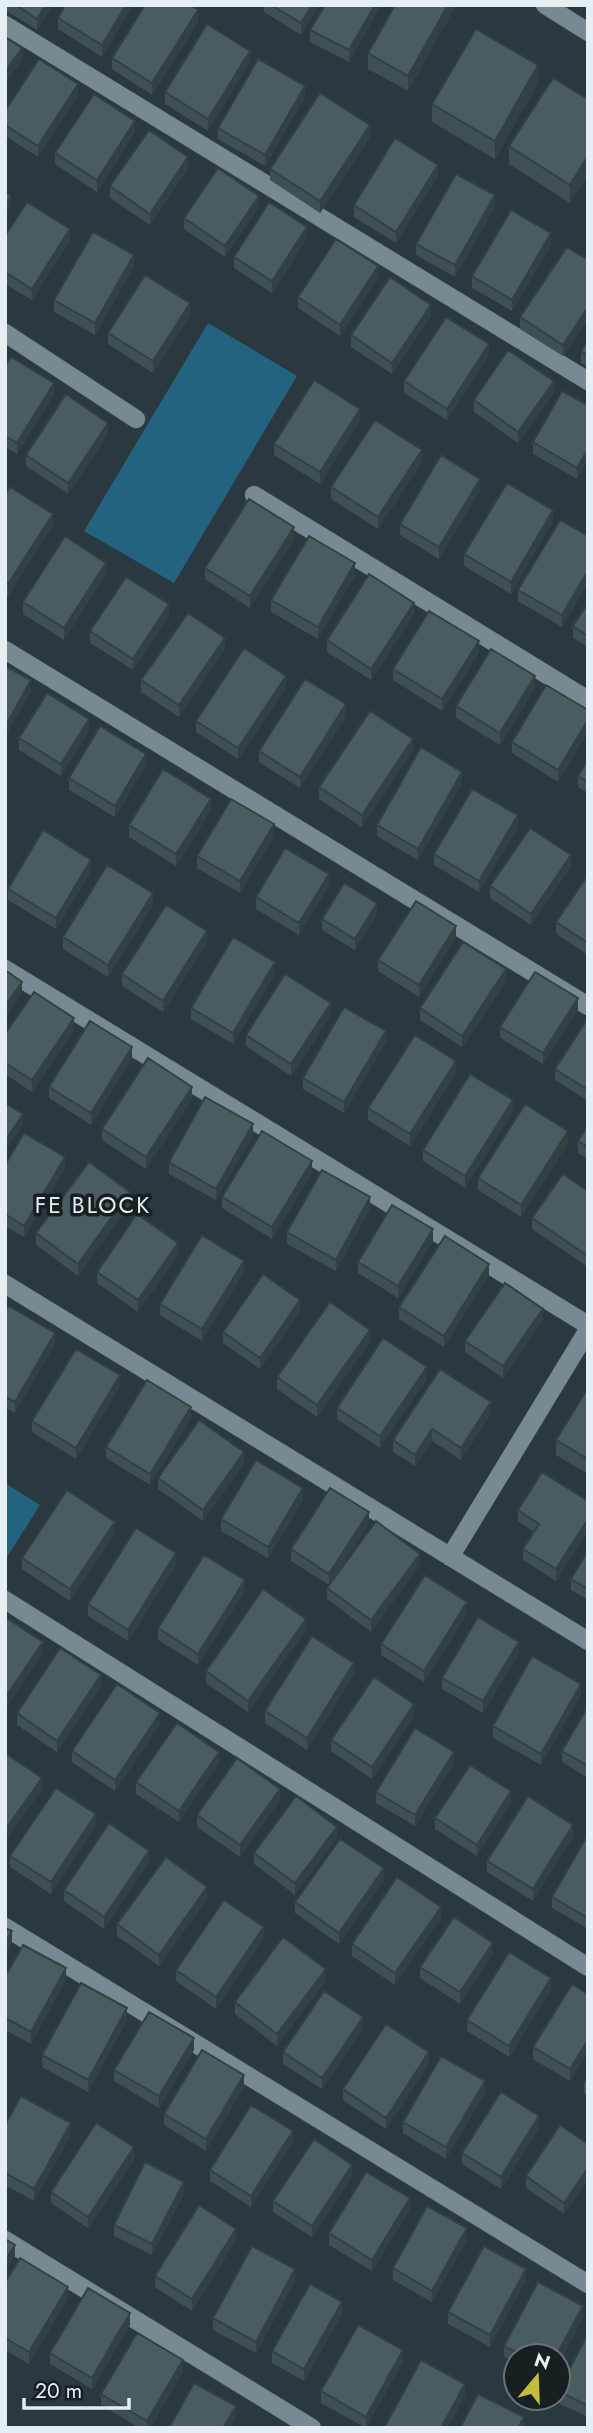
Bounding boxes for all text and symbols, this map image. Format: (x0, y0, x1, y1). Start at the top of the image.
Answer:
district label: FE BLOCK (35, 1188, 151, 1222)
north arrow (502, 2342, 572, 2412)
text: N (531, 2346, 554, 2377)
scale bar (24, 2366, 130, 2410)
text: 20 m (35, 2376, 82, 2406)

